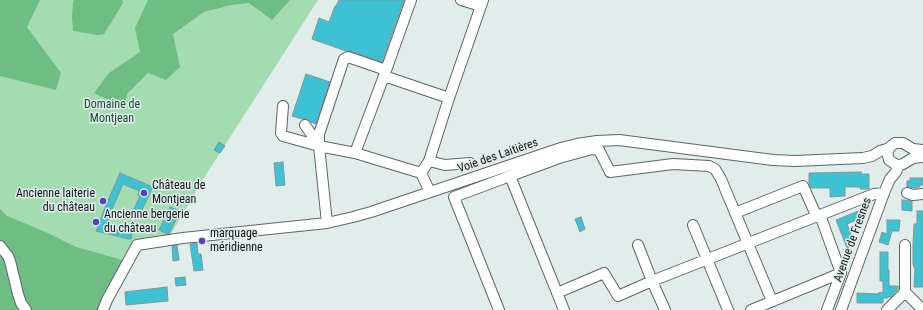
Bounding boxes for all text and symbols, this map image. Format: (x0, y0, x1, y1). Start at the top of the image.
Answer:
park label: Domaine de Montjean (84, 98, 140, 126)
street label: Voie des Laitières (456, 135, 540, 177)
place label: Château de Montjean (152, 179, 205, 207)
place label: Ancienne laiterie du château (16, 187, 95, 215)
marker: Château de Montjean (139, 188, 149, 198)
marker: Ancienne laiterie du château (98, 196, 108, 206)
street label: Avenue de Fresnes (831, 196, 875, 284)
place label: Ancienne bergerie du château (104, 208, 189, 236)
marker: Ancienne bergerie du château (91, 217, 101, 227)
place label: marquage méridienne (210, 227, 263, 255)
marker: marquage méridienne (197, 236, 207, 246)

